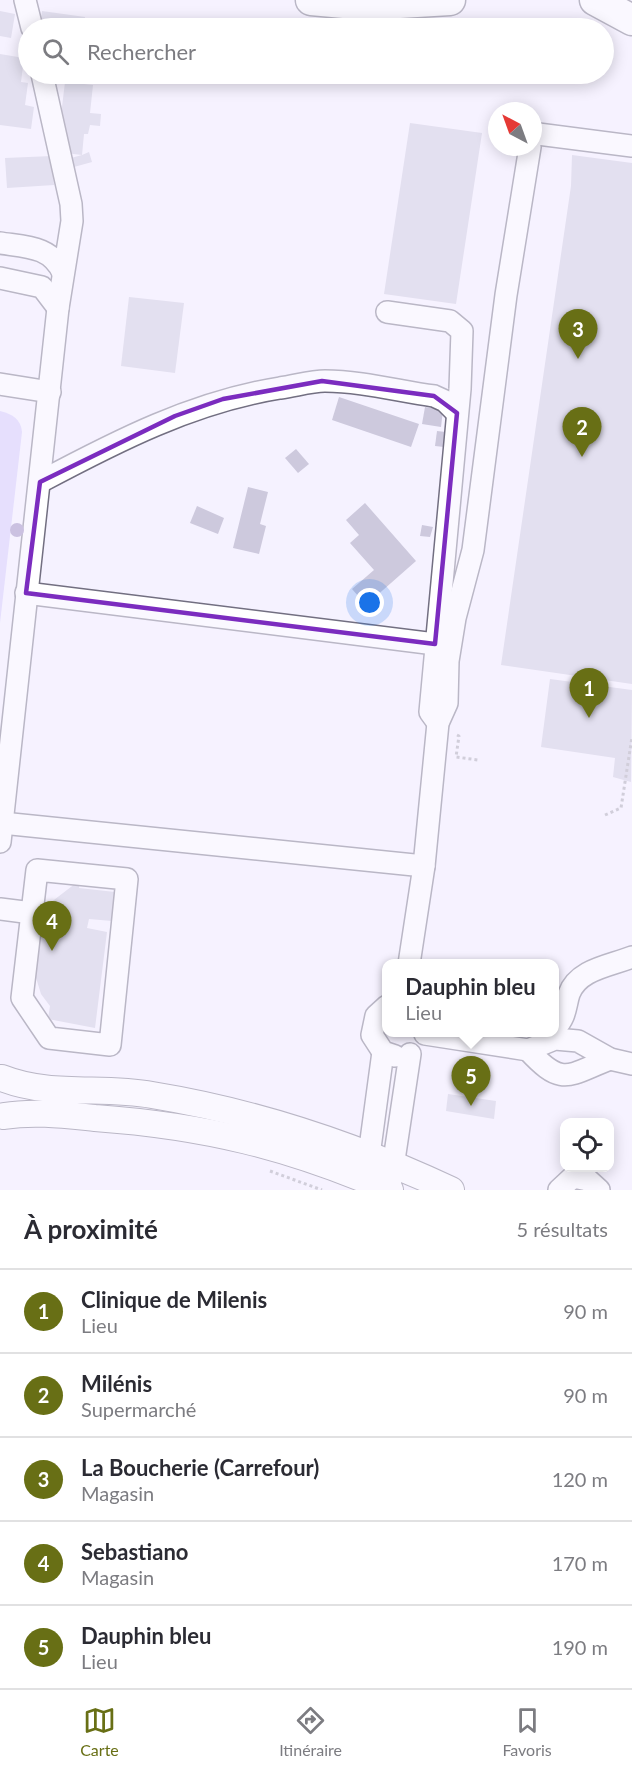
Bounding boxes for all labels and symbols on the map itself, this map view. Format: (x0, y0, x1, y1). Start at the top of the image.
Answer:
north arrow (488, 102, 542, 156)
pin: 3 (558, 310, 598, 359)
pin: 2 (562, 408, 602, 457)
your location (355, 588, 384, 617)
pin: 1 (570, 668, 608, 718)
pin: 4 (32, 902, 72, 951)
pin: 5 (452, 1056, 490, 1106)

